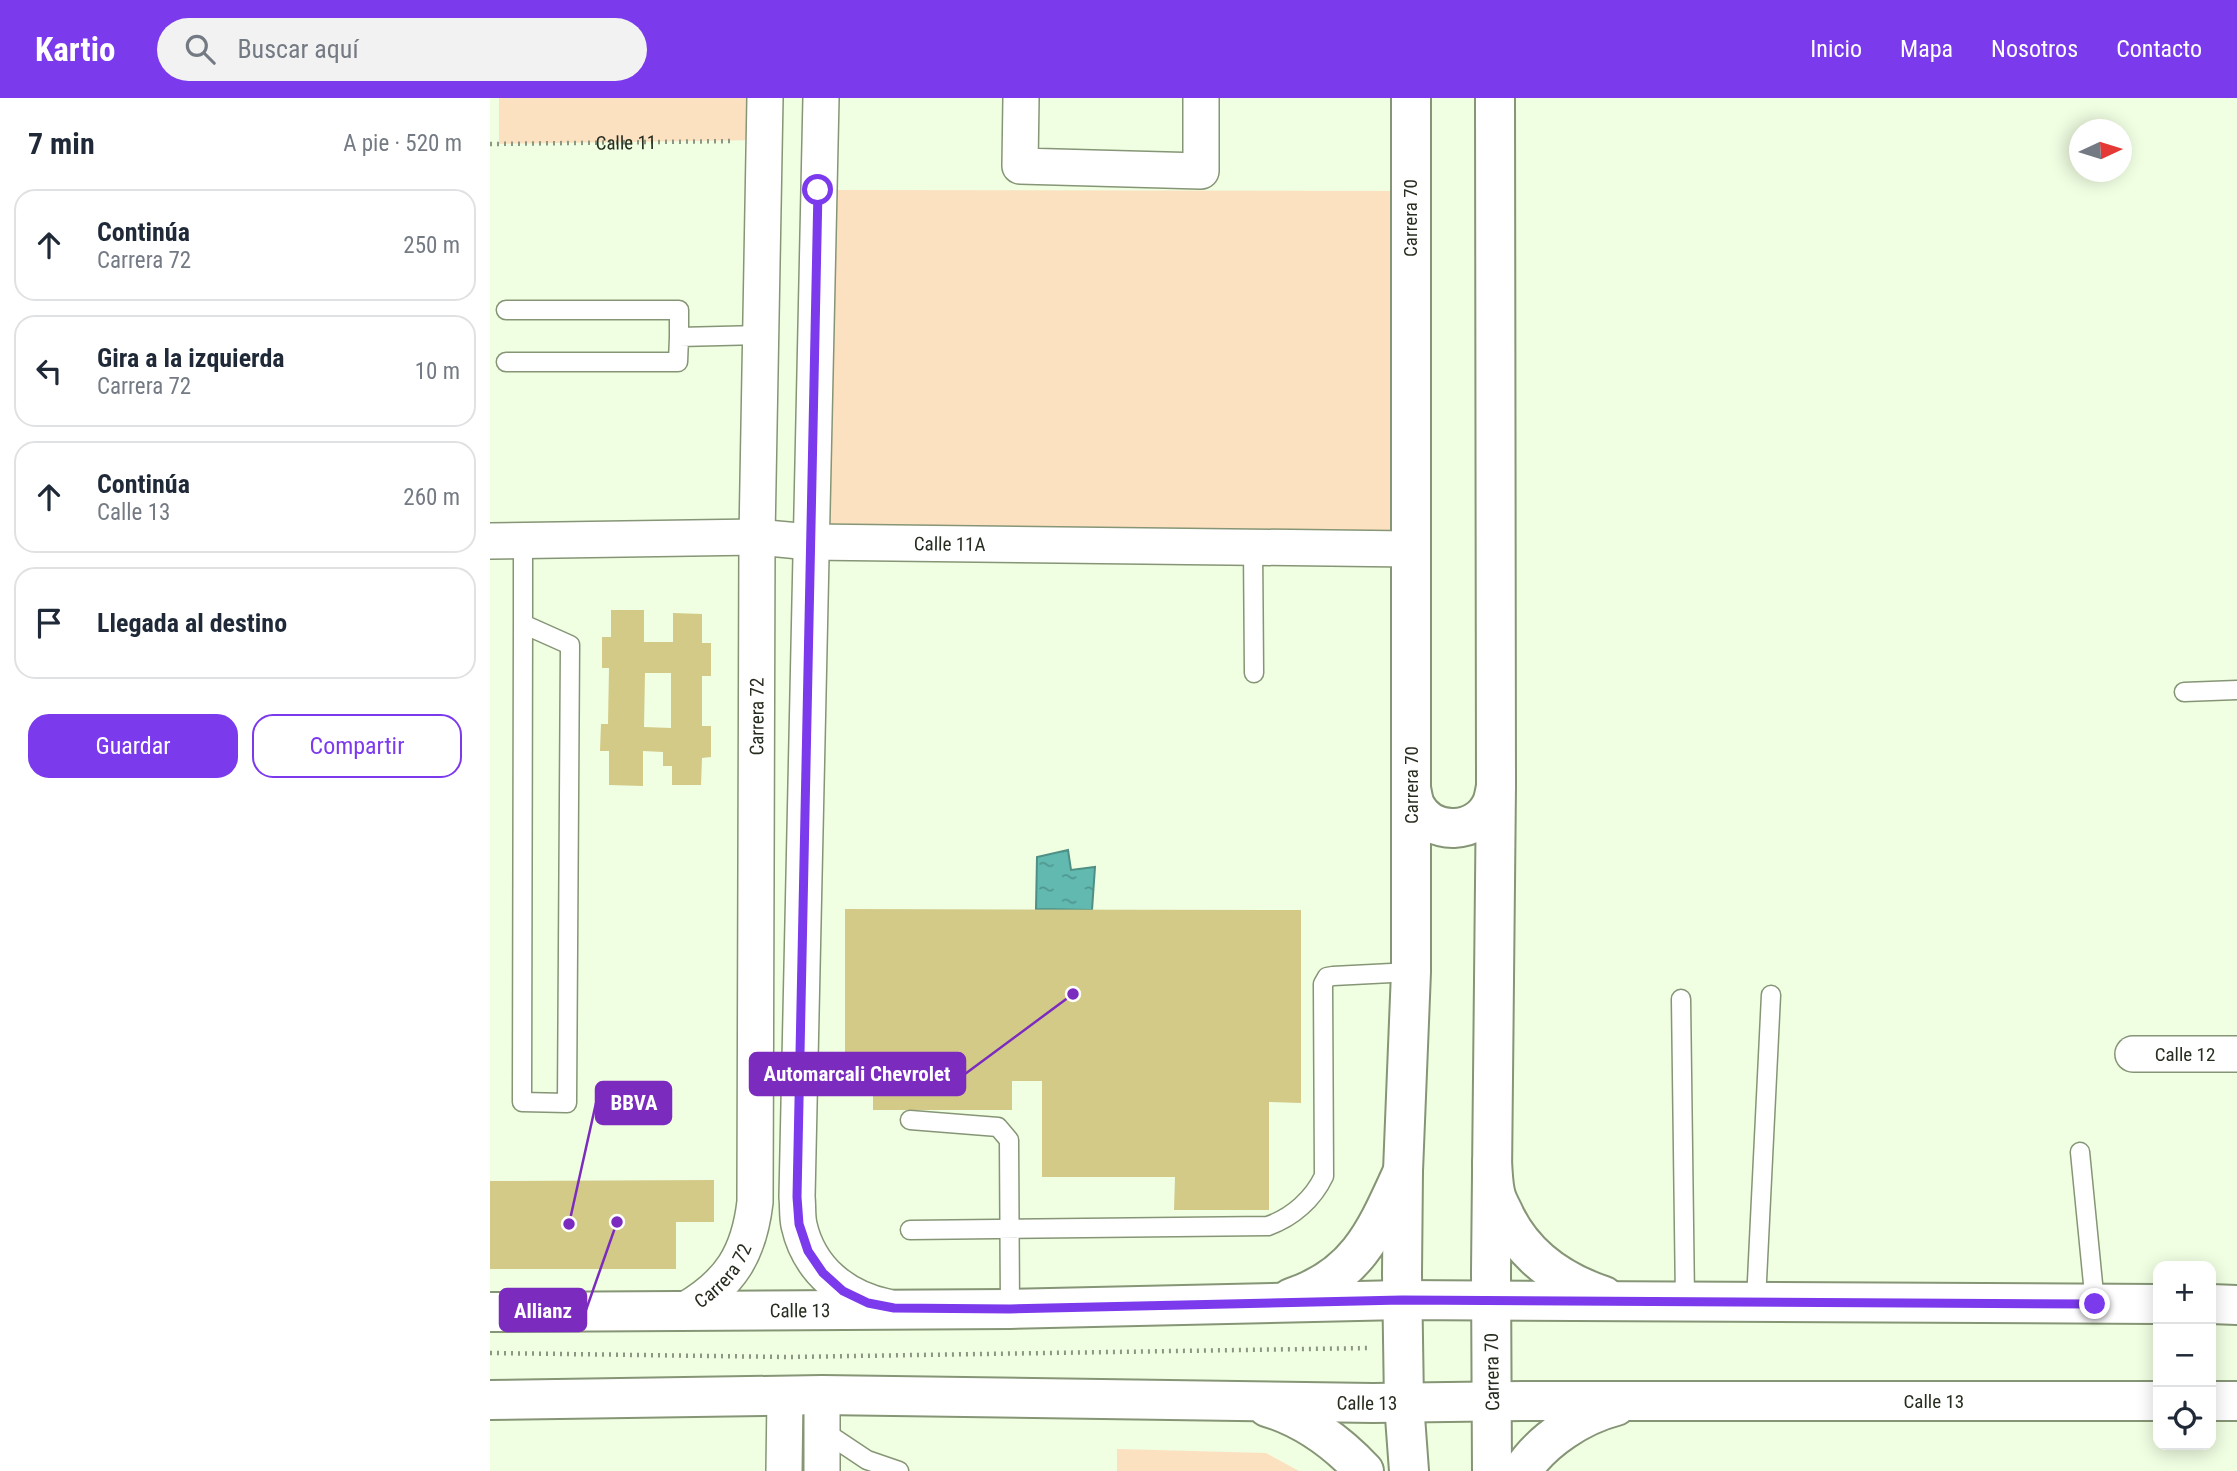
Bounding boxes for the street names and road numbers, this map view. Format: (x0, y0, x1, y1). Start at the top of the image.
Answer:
street label: Calle 11 (595, 130, 656, 154)
street label: Carrera 70 (1399, 179, 1422, 257)
street label: Calle 11A (914, 532, 986, 556)
street label: Carrera 72 (745, 678, 768, 756)
street label: Carrera 70 (1400, 746, 1423, 824)
street label: Calle 12 (2155, 1043, 2215, 1066)
street label: Carrera 72 (690, 1240, 756, 1313)
street label: Calle 13 (770, 1299, 830, 1322)
street label: Carrera 70 (1480, 1333, 1504, 1411)
street label: Calle 13 (1904, 1390, 1964, 1413)
street label: Calle 13 (1336, 1391, 1397, 1415)

